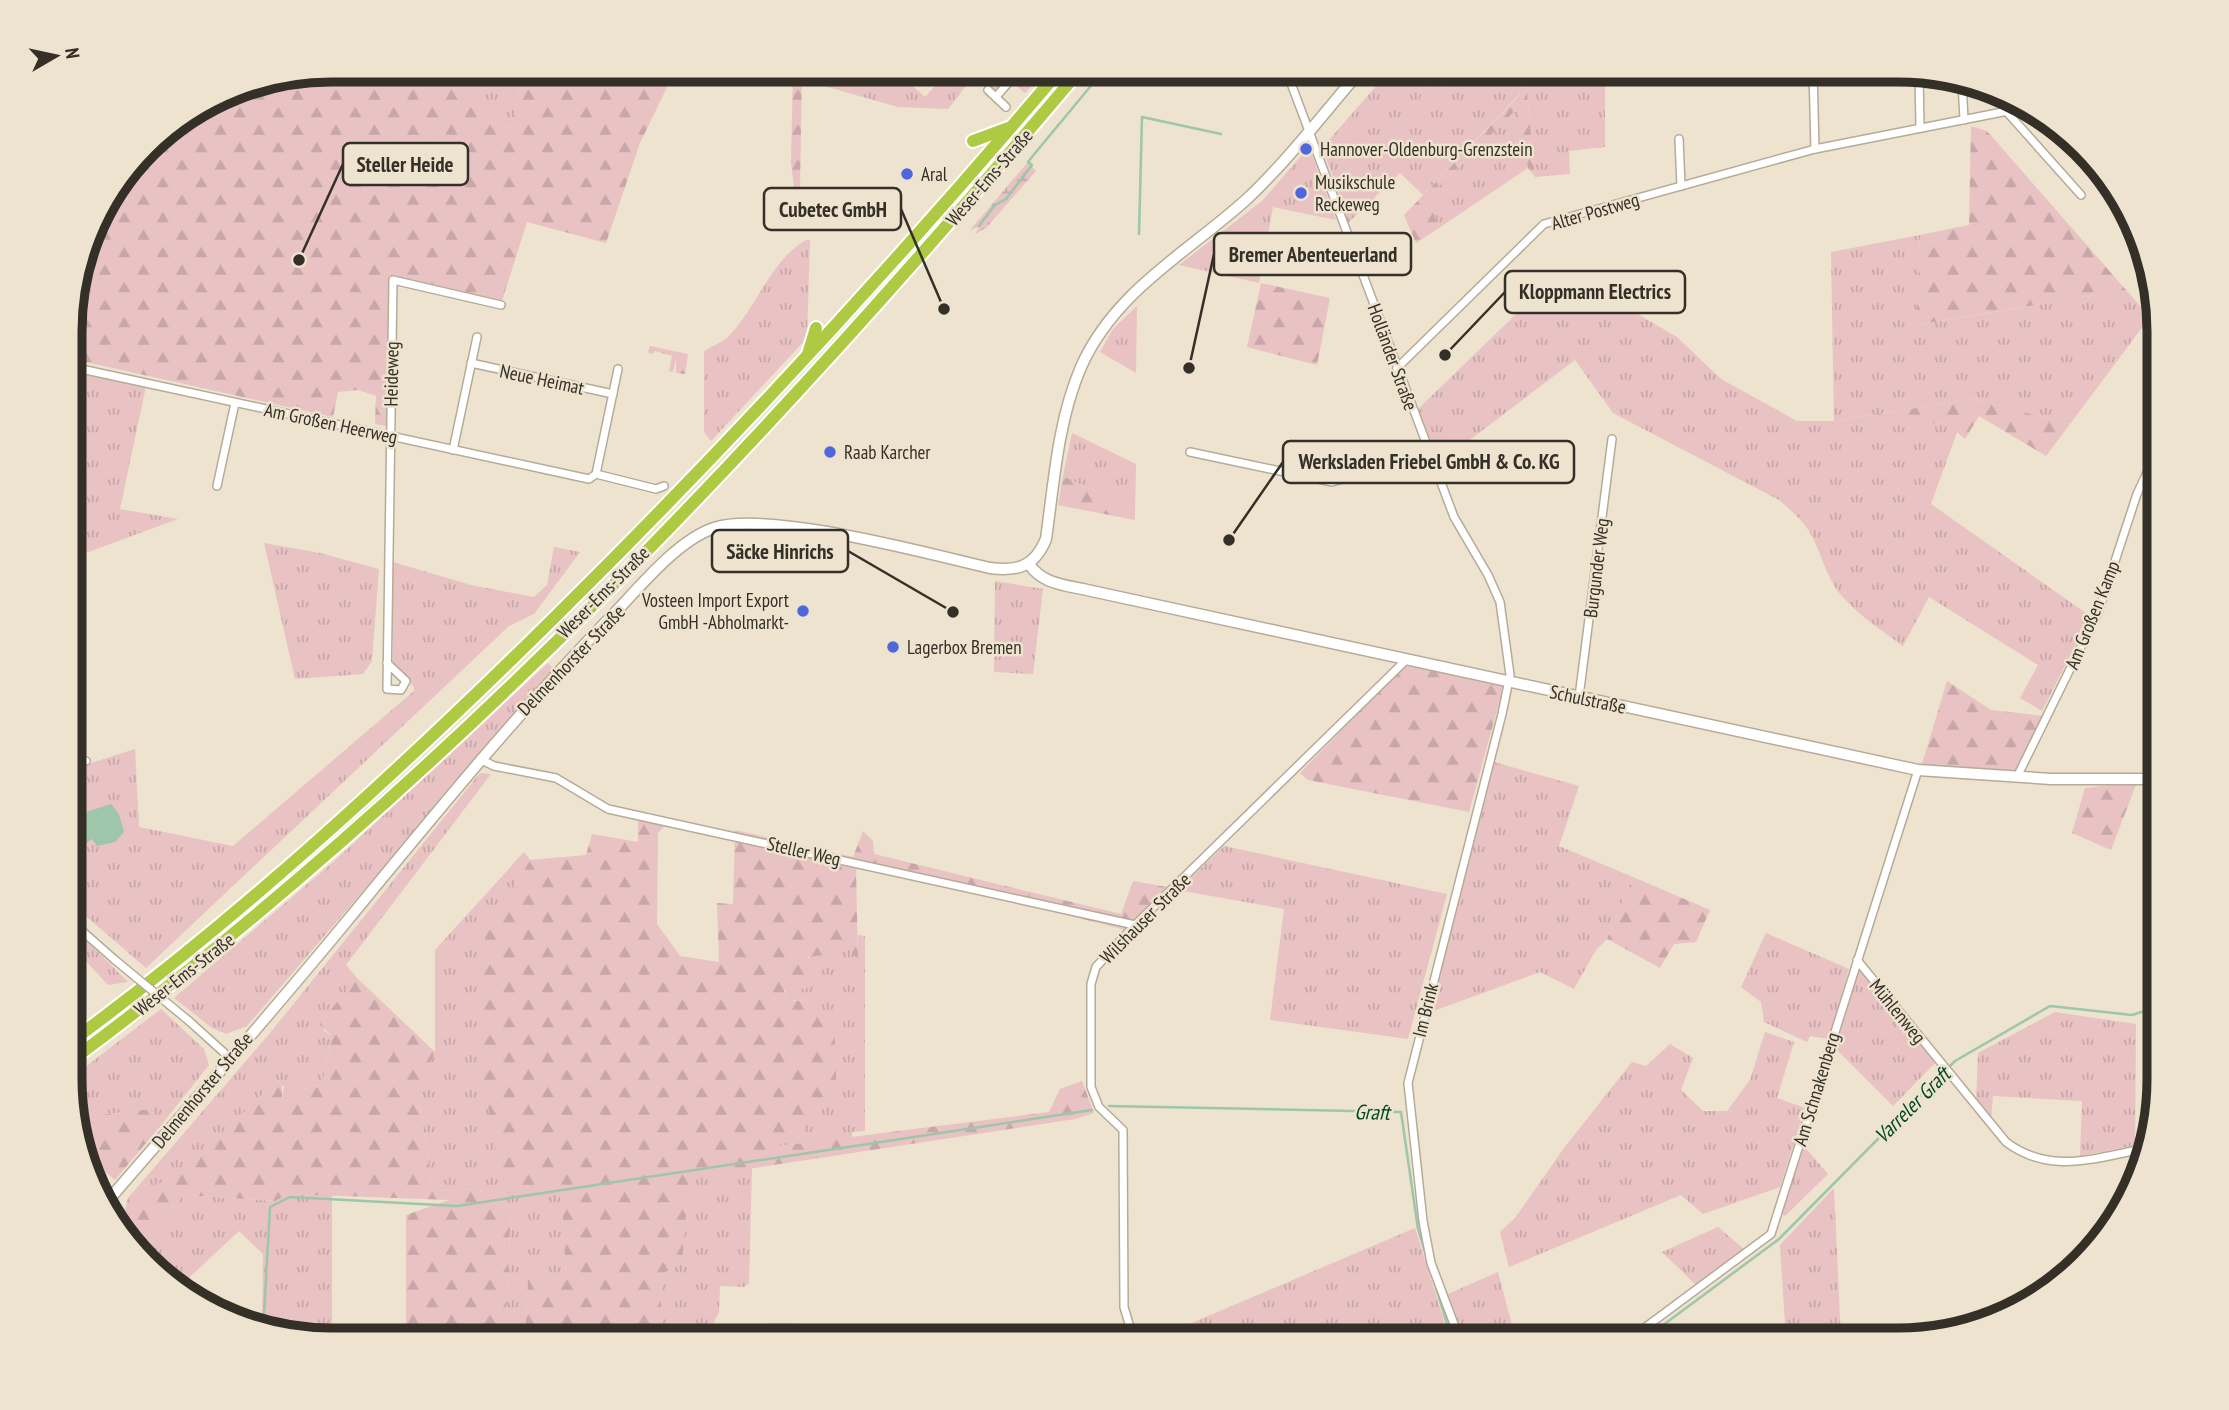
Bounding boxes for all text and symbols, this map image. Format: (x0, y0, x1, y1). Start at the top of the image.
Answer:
north arrow (21, 21, 91, 91)
text: N (60, 46, 85, 60)
street label: Weser-Ems-Straße (940, 123, 1038, 230)
place label: Hannover-Oldenburg-Grenzstein (1320, 137, 1533, 161)
marker: Hannover-Oldenburg-Grenzstein (1298, 141, 1314, 157)
callout: Steller Heide (343, 143, 468, 185)
text: Steller Heide (356, 151, 454, 178)
place label: Aral (921, 162, 948, 186)
marker: Aral (899, 166, 915, 182)
place label: Musikschule Reckeweg (1315, 170, 1395, 216)
marker: Musikschule Reckeweg (1293, 185, 1309, 201)
street label: Alter Postweg (1548, 187, 1642, 235)
callout: Cubetec GmbH (764, 188, 901, 230)
text: Cubetec GmbH (779, 196, 887, 223)
callout: Bremer Abenteuerland (1214, 233, 1411, 275)
text: Bremer Abenteuerland (1229, 241, 1397, 268)
callout: Kloppmann Electrics (1505, 271, 1685, 313)
text: Kloppmann Electrics (1519, 278, 1671, 305)
street label: Holländer Straße (1363, 300, 1423, 414)
street label: Heideweg (378, 341, 404, 407)
street label: Neue Heimat (498, 358, 587, 400)
street label: Am Großen Heerweg (262, 397, 400, 449)
place label: Raab Karcher (844, 440, 931, 464)
callout: Werksladen Friebel GmbH & Co. KG (1283, 441, 1574, 483)
marker: Raab Karcher (822, 444, 838, 460)
text: Werksladen Friebel GmbH & Co. KG (1297, 448, 1560, 475)
street label: Burgunder Weg (1578, 517, 1614, 619)
callout: Säcke Hinrichs (712, 530, 848, 572)
text: Säcke Hinrichs (726, 538, 834, 565)
street label: Weser-Ems-Straße (552, 541, 654, 643)
street label: Am Großen Kamp (2059, 557, 2125, 673)
place label: Vosteen Import Export GmbH -Abholmarkt- (641, 588, 790, 634)
street label: Delmenhorster Straße (512, 600, 630, 720)
marker: Vosteen Import Export GmbH -Abholmarkt- (795, 603, 811, 619)
place label: Lagerbox Bremen (907, 635, 1022, 659)
marker: Lagerbox Bremen (885, 639, 901, 655)
street label: Schulstraße (1548, 679, 1629, 719)
street label: Steller Weg (765, 831, 843, 871)
street label: Wilshauser Straße (1095, 867, 1196, 968)
street label: Weser-Ems-Straße (129, 927, 239, 1021)
street label: Mühlenweg (1865, 974, 1931, 1048)
street label: Im Brink (1407, 980, 1443, 1040)
street label: Delmenhorster Straße (146, 1027, 258, 1153)
street label: Am Schnakenberg (1787, 1029, 1845, 1149)
water label: Varreler Graft (1868, 1060, 1957, 1149)
water label: Graft (1354, 1098, 1392, 1126)

